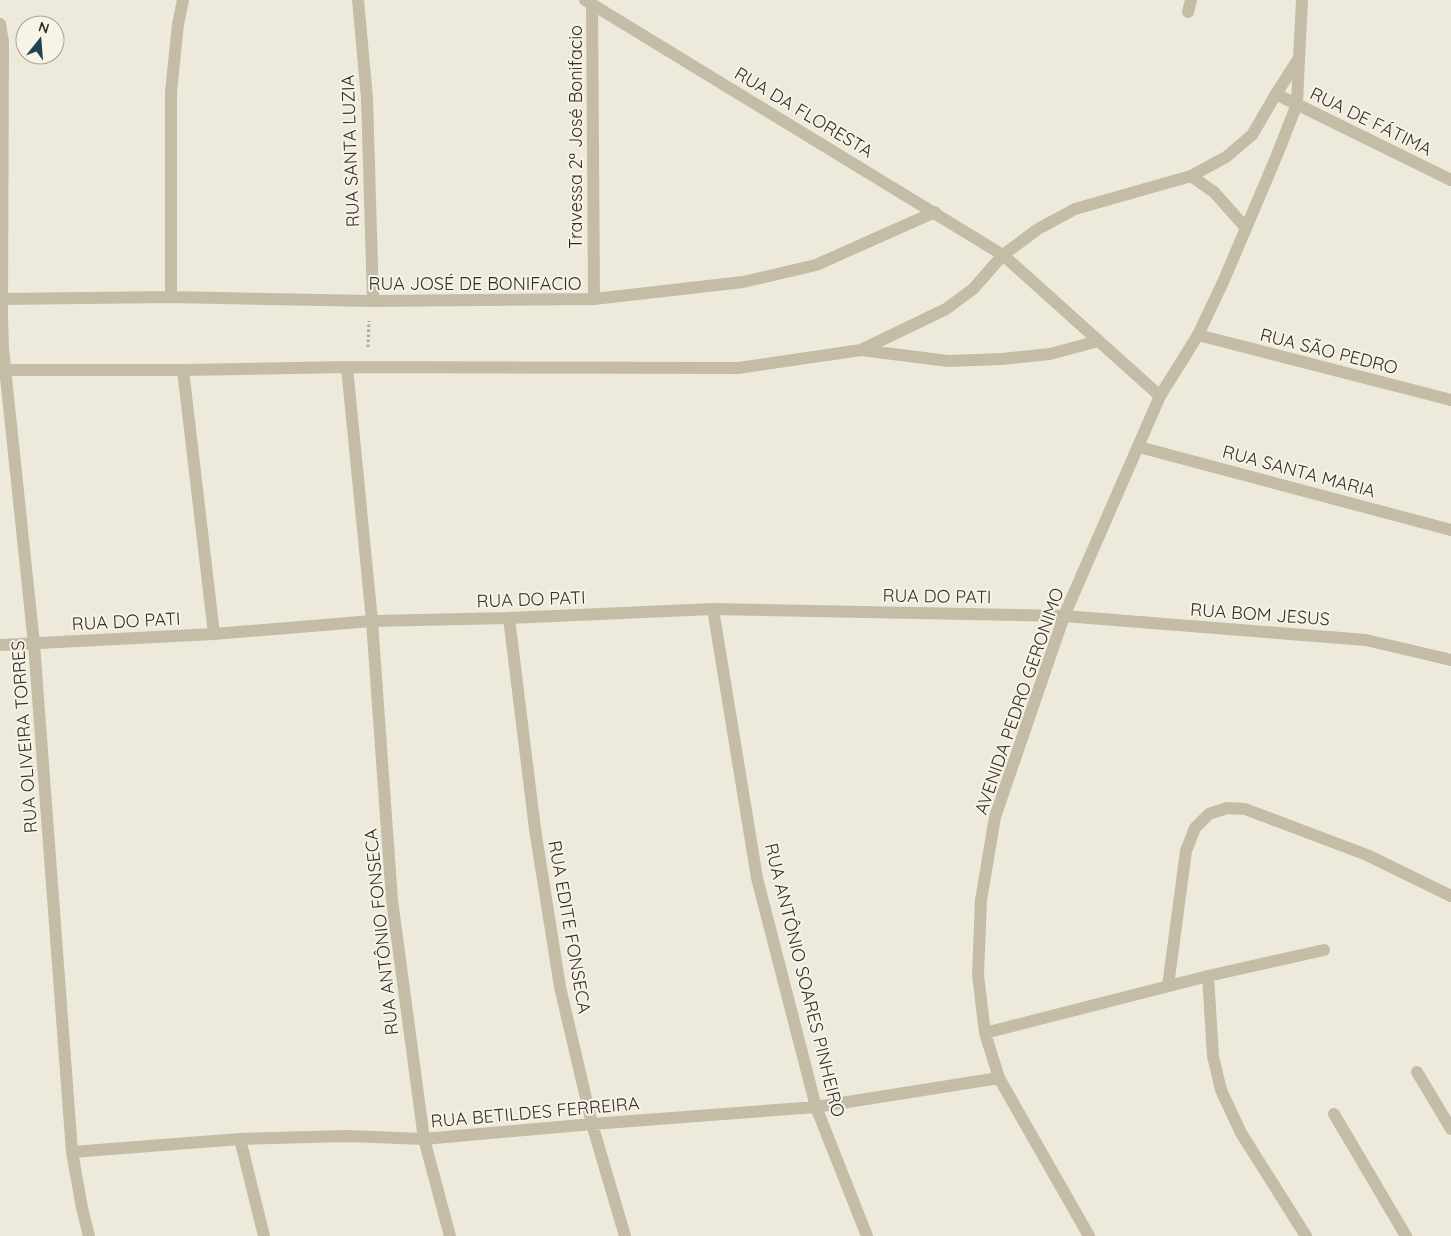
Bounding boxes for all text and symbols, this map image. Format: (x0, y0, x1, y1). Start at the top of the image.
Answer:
north arrow (15, 15, 65, 65)
text: N (36, 17, 51, 38)
street label: Travessa 2ª José Bonifacio (564, 25, 587, 249)
street label: RUA DA FLORESTA (730, 61, 878, 163)
street label: RUA SANTA LUZIA (336, 74, 364, 228)
street label: RUA DE FÁTIMA (1306, 82, 1436, 161)
street label: RUA JOSÉ DE BONIFACIO (369, 272, 581, 295)
street label: RUA SÃO PEDRO (1258, 323, 1400, 379)
street label: RUA SANTA MARIA (1220, 440, 1378, 503)
street label: RUA DO PATI (882, 584, 992, 608)
street label: AVENIDA PEDRO GERONIMO (969, 585, 1069, 817)
street label: RUA DO PATI (476, 586, 586, 612)
street label: RUA BOM JESUS (1189, 598, 1331, 630)
street label: RUA DO PATI (71, 607, 181, 635)
street label: RUA OLIVEIRA TORRES (6, 640, 42, 834)
street label: RUA ANTÔNIO FONSECA (359, 827, 403, 1036)
street label: RUA EDITE FONSECA (543, 839, 597, 1016)
street label: RUA ANTÔNIO SOARES PINHEIRO (760, 841, 850, 1119)
street label: RUA BETILDES FERREIRA (430, 1091, 641, 1133)

